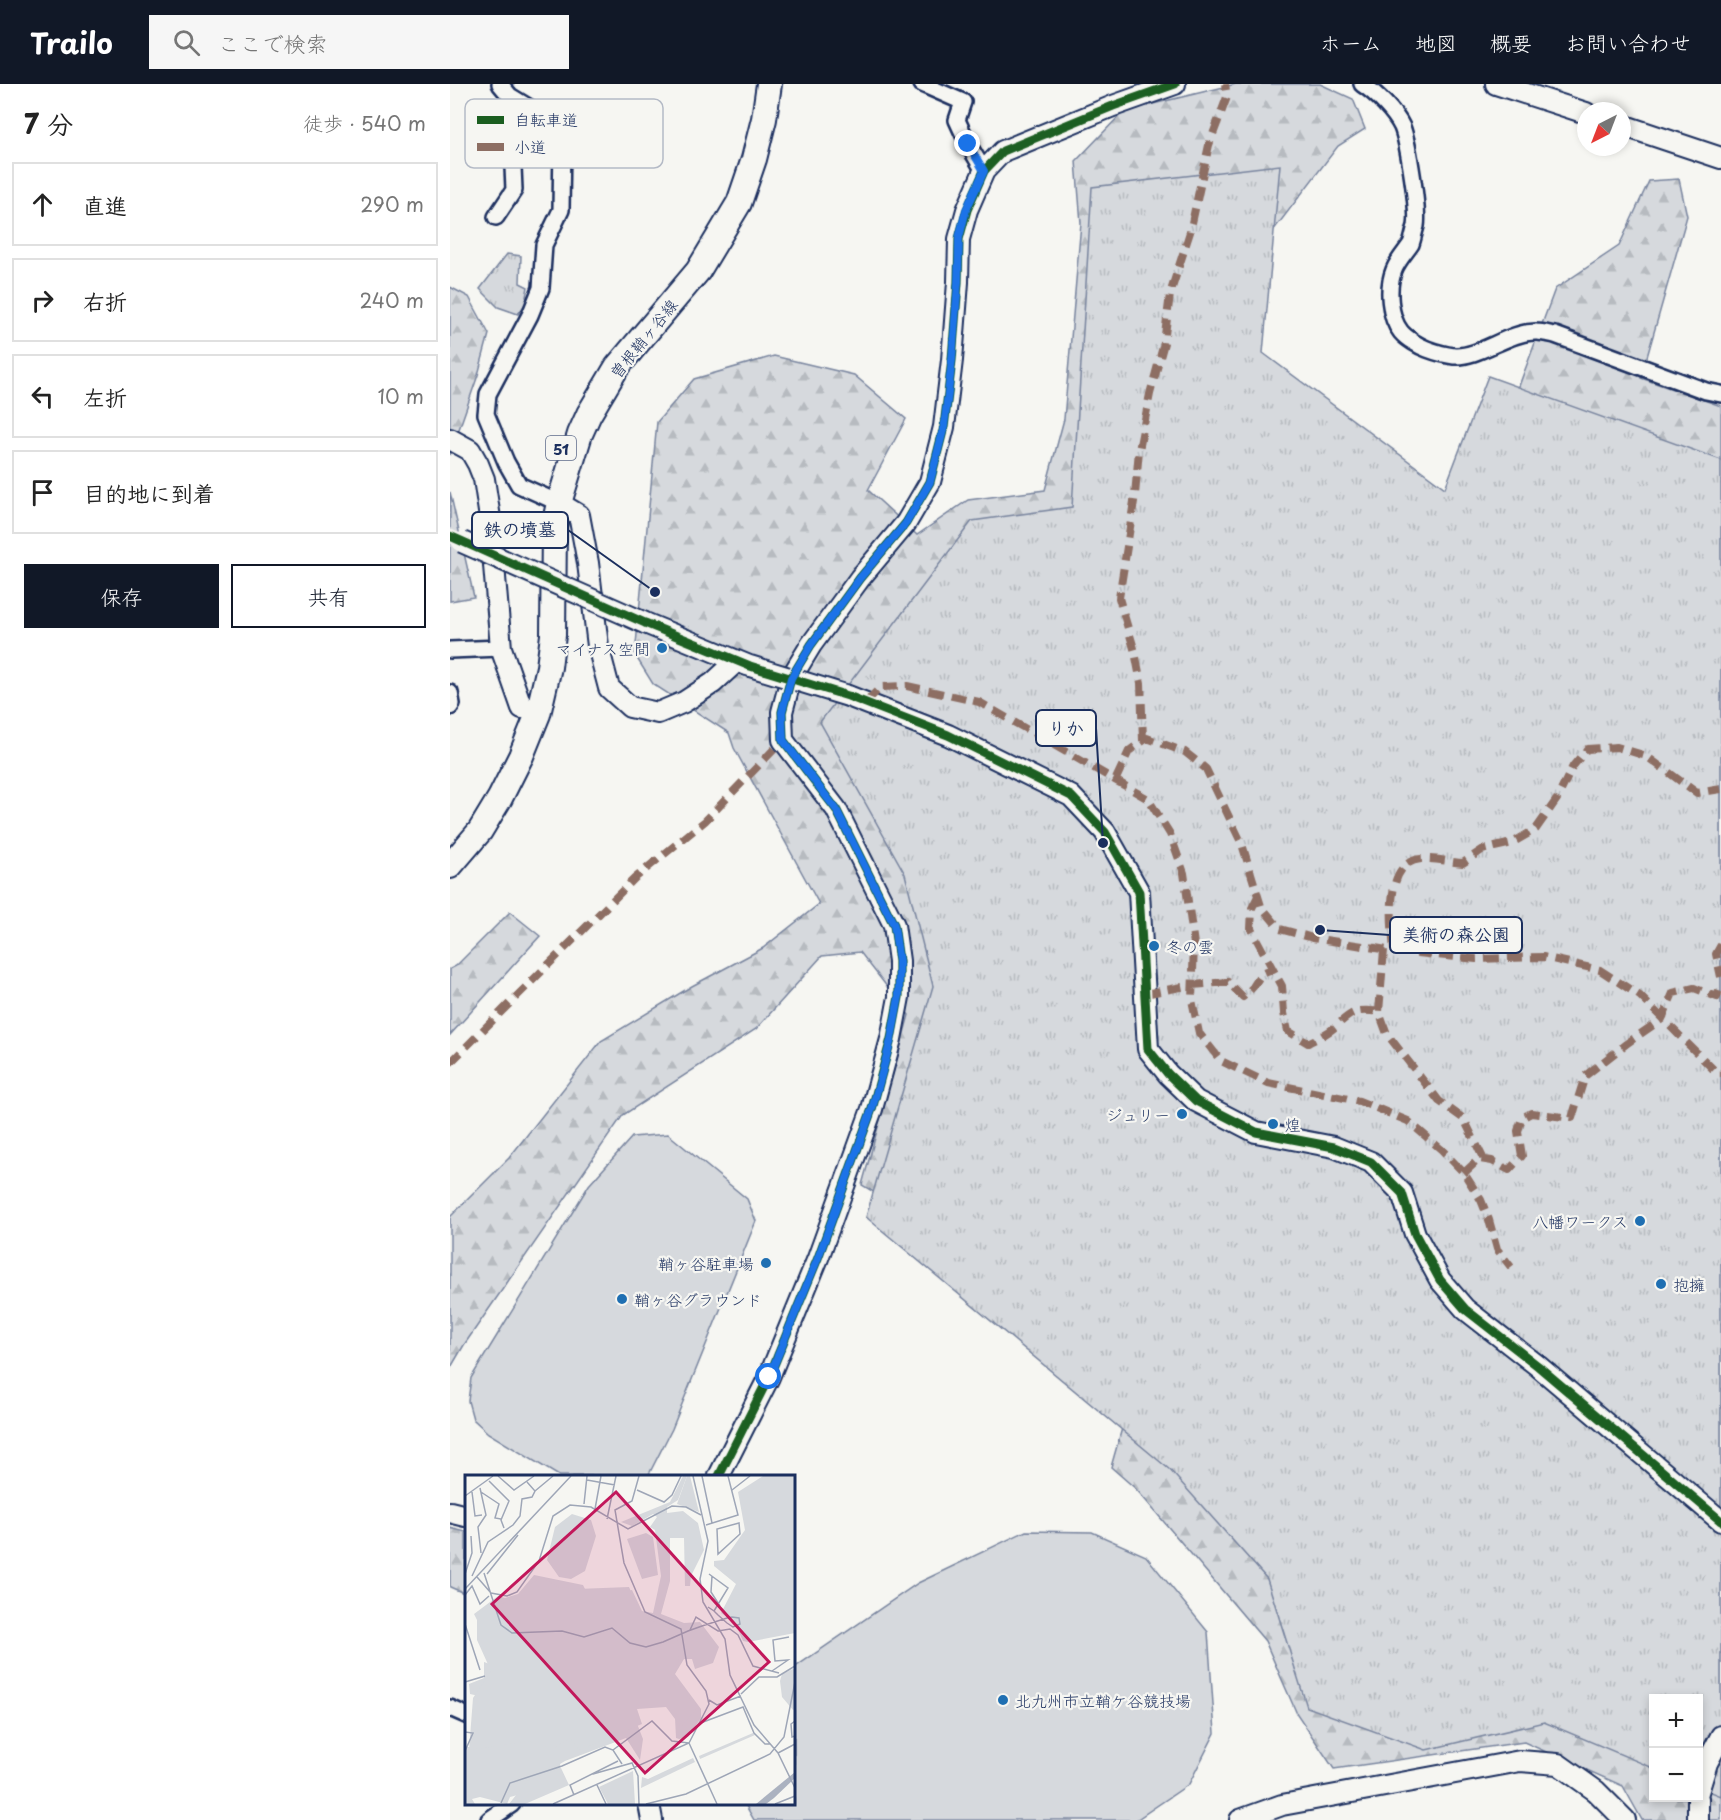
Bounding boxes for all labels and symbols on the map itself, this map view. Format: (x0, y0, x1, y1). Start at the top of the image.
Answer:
legend (465, 99, 663, 168)
north arrow (1577, 102, 1631, 156)
text: 自転車道 (514, 107, 578, 131)
route end (954, 130, 980, 156)
text: 小道 (514, 134, 546, 158)
street label: 曽根鞘ヶ谷線 (603, 293, 683, 383)
road number: 51 (546, 436, 576, 460)
callout: 鉄の墳墓 (472, 512, 568, 548)
text: 鉄の墳墓 (484, 515, 556, 542)
place label: マイナス空間 (556, 636, 650, 660)
marker: マイナス空間 (655, 641, 669, 655)
callout: りか (1036, 710, 1096, 746)
text: りか (1048, 714, 1084, 741)
callout: 美術の森公園 (1390, 917, 1522, 953)
text: 美術の森公園 (1402, 920, 1510, 947)
place label: 冬の雲 (1166, 934, 1214, 958)
marker: 冬の雲 (1147, 939, 1161, 953)
place label: ジュリー (1106, 1102, 1170, 1126)
marker: ジュリー (1175, 1107, 1189, 1121)
place label: 煌 (1285, 1112, 1301, 1136)
marker: 煌 (1266, 1117, 1280, 1131)
place label: 八幡ワークス (1532, 1209, 1628, 1233)
marker: 八幡ワークス (1633, 1214, 1647, 1228)
place label: 鞘ヶ谷駐車場 (658, 1251, 754, 1275)
marker: 鞘ヶ谷駐車場 (759, 1256, 773, 1270)
place label: 抱擁 (1673, 1272, 1705, 1296)
marker: 抱擁 (1654, 1277, 1668, 1291)
place label: 鞘ヶ谷グラウンド (634, 1287, 762, 1311)
marker: 鞘ヶ谷グラウンド (615, 1292, 629, 1306)
route start (755, 1363, 781, 1389)
inset map (465, 1475, 795, 1805)
place label: 北九州市立鞘ケ谷競技場 (1015, 1688, 1191, 1712)
marker: 北九州市立鞘ケ谷競技場 (996, 1693, 1010, 1707)

